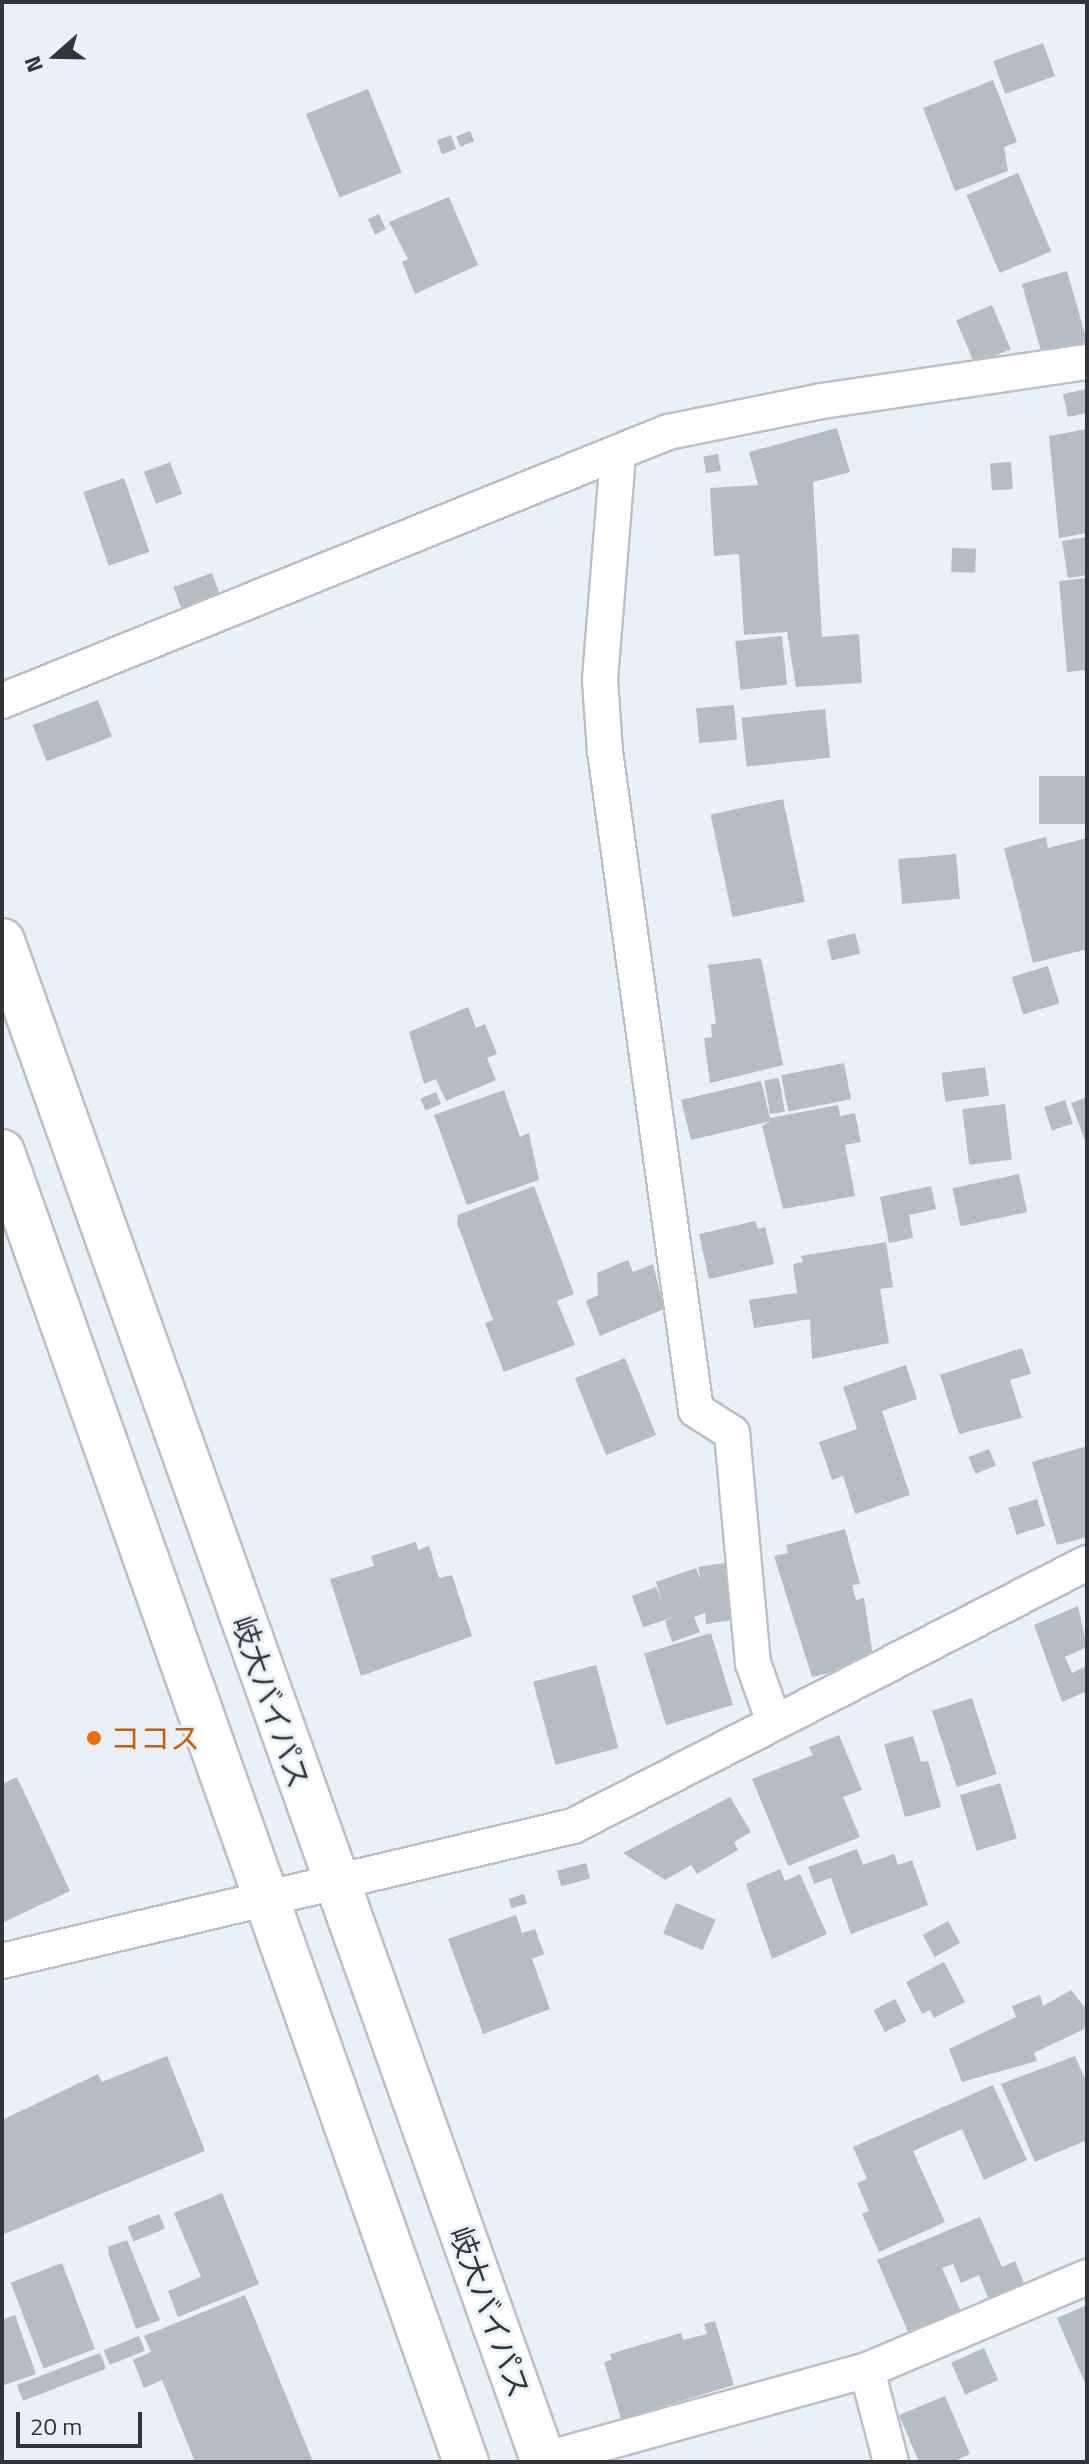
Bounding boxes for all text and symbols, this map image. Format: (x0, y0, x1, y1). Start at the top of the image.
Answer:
north arrow (16, 16, 96, 96)
text: N (15, 51, 52, 77)
street label: 岐大バイパス (225, 1611, 317, 1793)
place label: ココス (110, 1720, 200, 1756)
marker: ココス (85, 1729, 103, 1747)
street label: 岐大バイパス (442, 2221, 538, 2403)
scale bar (20, 2396, 146, 2446)
text: 20 m (30, 2408, 82, 2444)

